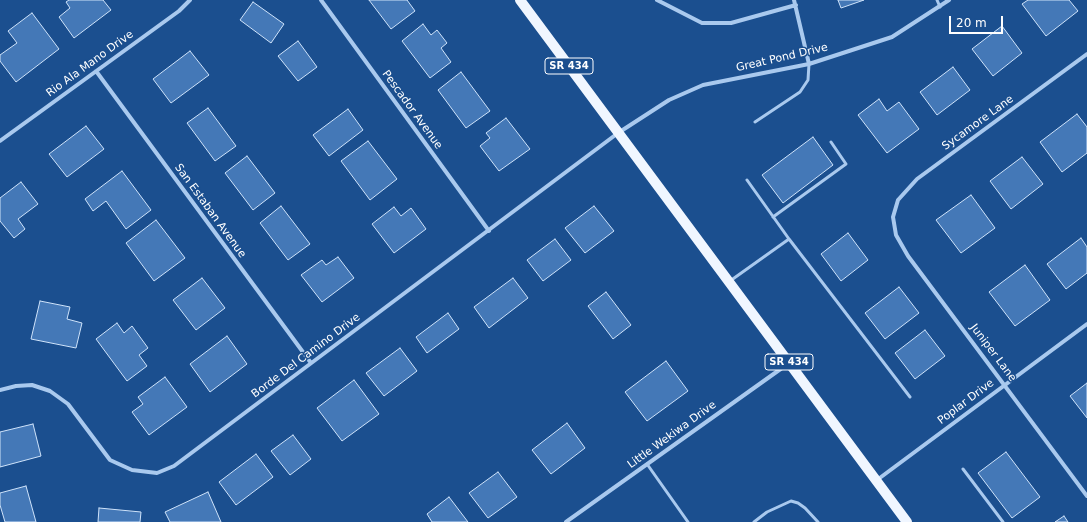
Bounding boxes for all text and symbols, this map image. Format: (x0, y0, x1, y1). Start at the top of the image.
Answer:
scale bar (951, 8, 1005, 34)
text: 20 m (956, 16, 987, 30)
street label: Rio Ala Mano Drive (44, 28, 136, 100)
street label: Great Pond Drive (735, 41, 829, 75)
road number: SR 434 (545, 58, 593, 74)
street label: Pescador Avenue (379, 68, 445, 152)
street label: Sycamore Lane (940, 93, 1016, 153)
street label: San Estaban Avenue (171, 161, 249, 261)
street label: Borde Del Camino Drive (249, 311, 363, 401)
street label: Juniper Lane (967, 322, 1019, 384)
road number: SR 434 (765, 354, 813, 370)
street label: Poplar Drive (935, 377, 997, 427)
street label: Little Wekiwa Drive (625, 398, 719, 472)

